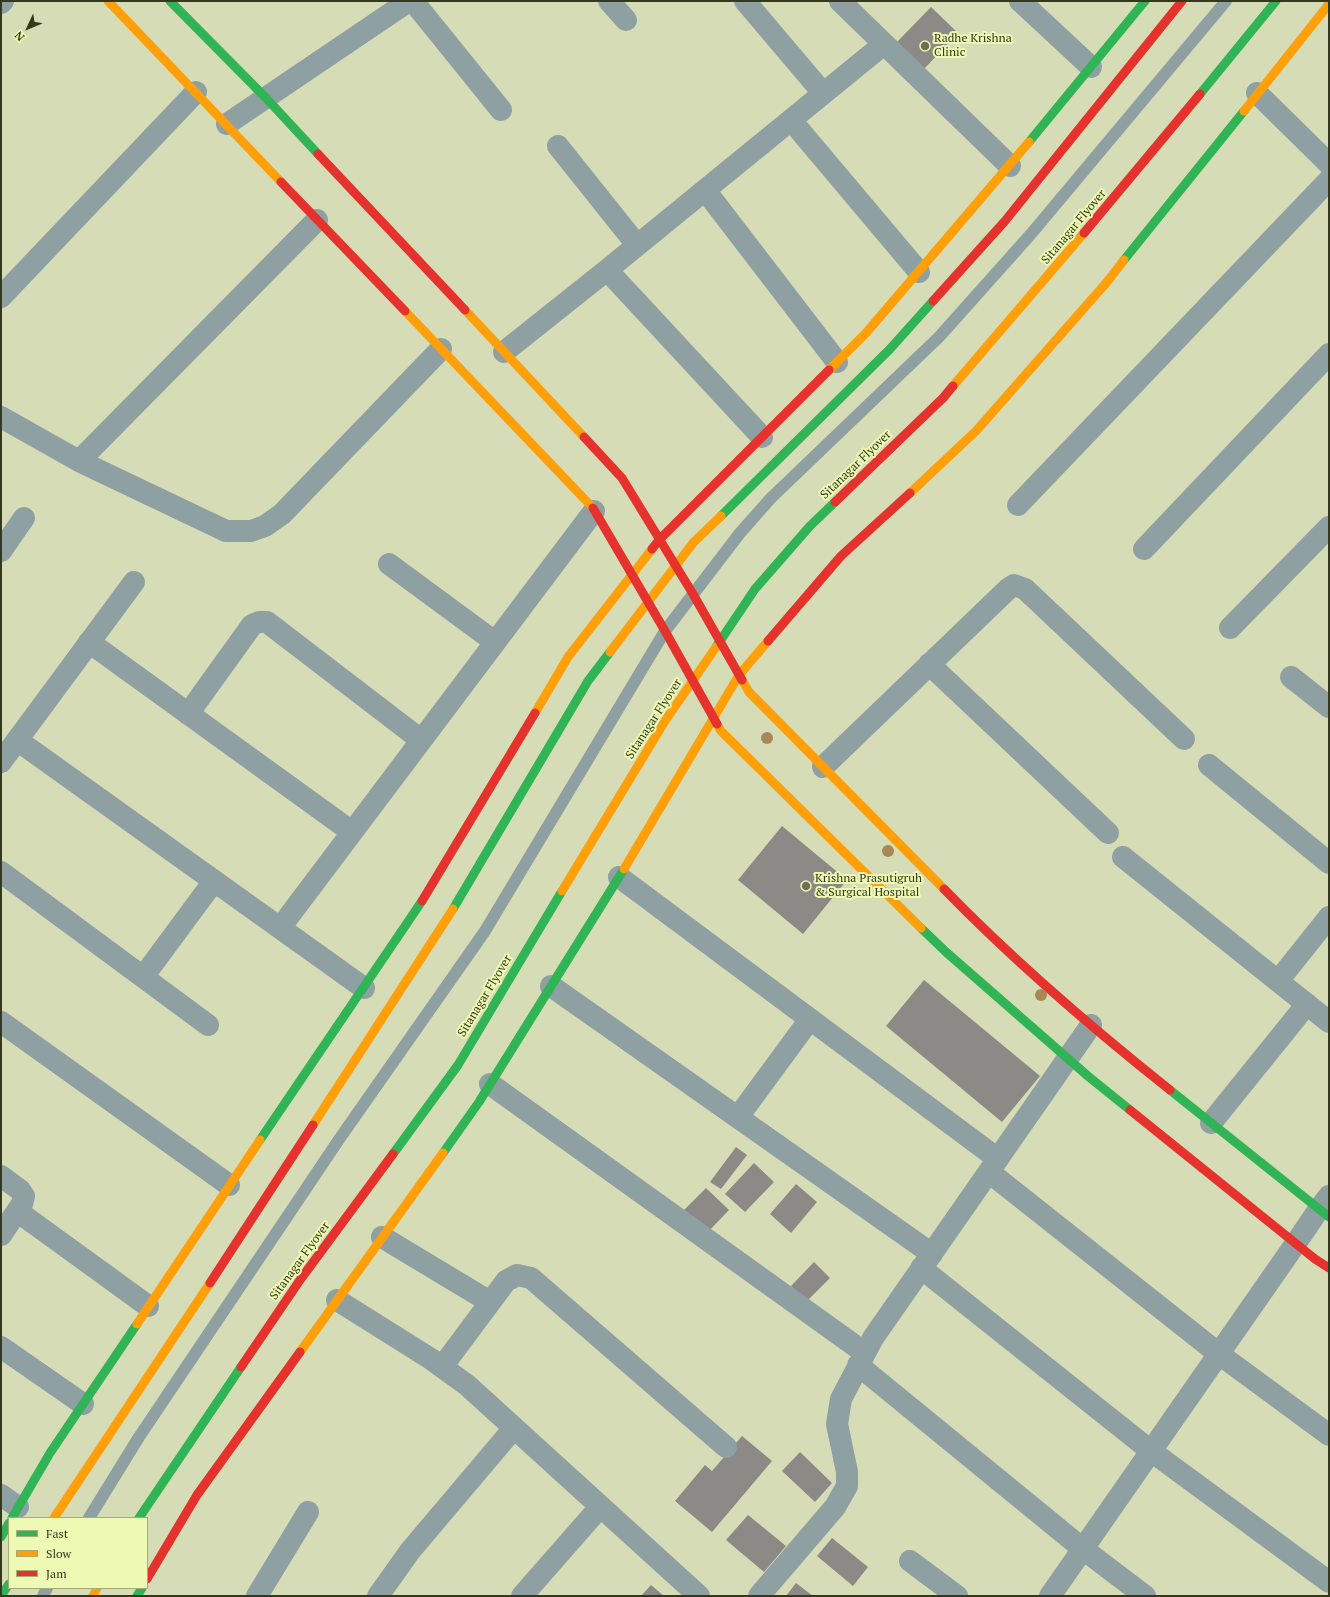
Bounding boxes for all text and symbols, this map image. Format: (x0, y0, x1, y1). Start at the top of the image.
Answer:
north arrow (8, 8, 48, 48)
text: N (11, 28, 27, 44)
place label: Radhe Krishna Clinic (934, 32, 1012, 60)
marker: Radhe Krishna Clinic (919, 40, 931, 52)
street label: Sitanagar Flyover (1039, 187, 1109, 267)
street label: Sitanagar Flyover (818, 428, 894, 502)
street label: Sitanagar Flyover (623, 676, 685, 762)
place label: Krishna Prasutigruh & Surgical Hospital (815, 872, 922, 900)
marker: Krishna Prasutigruh & Surgical Hospital (800, 880, 812, 892)
street label: Sitanagar Flyover (455, 953, 515, 1039)
street label: Sitanagar Flyover (267, 1219, 333, 1303)
legend (8, 1517, 148, 1589)
text: Fast (46, 1526, 68, 1541)
text: Slow (46, 1546, 71, 1561)
text: Jam (46, 1566, 67, 1581)

